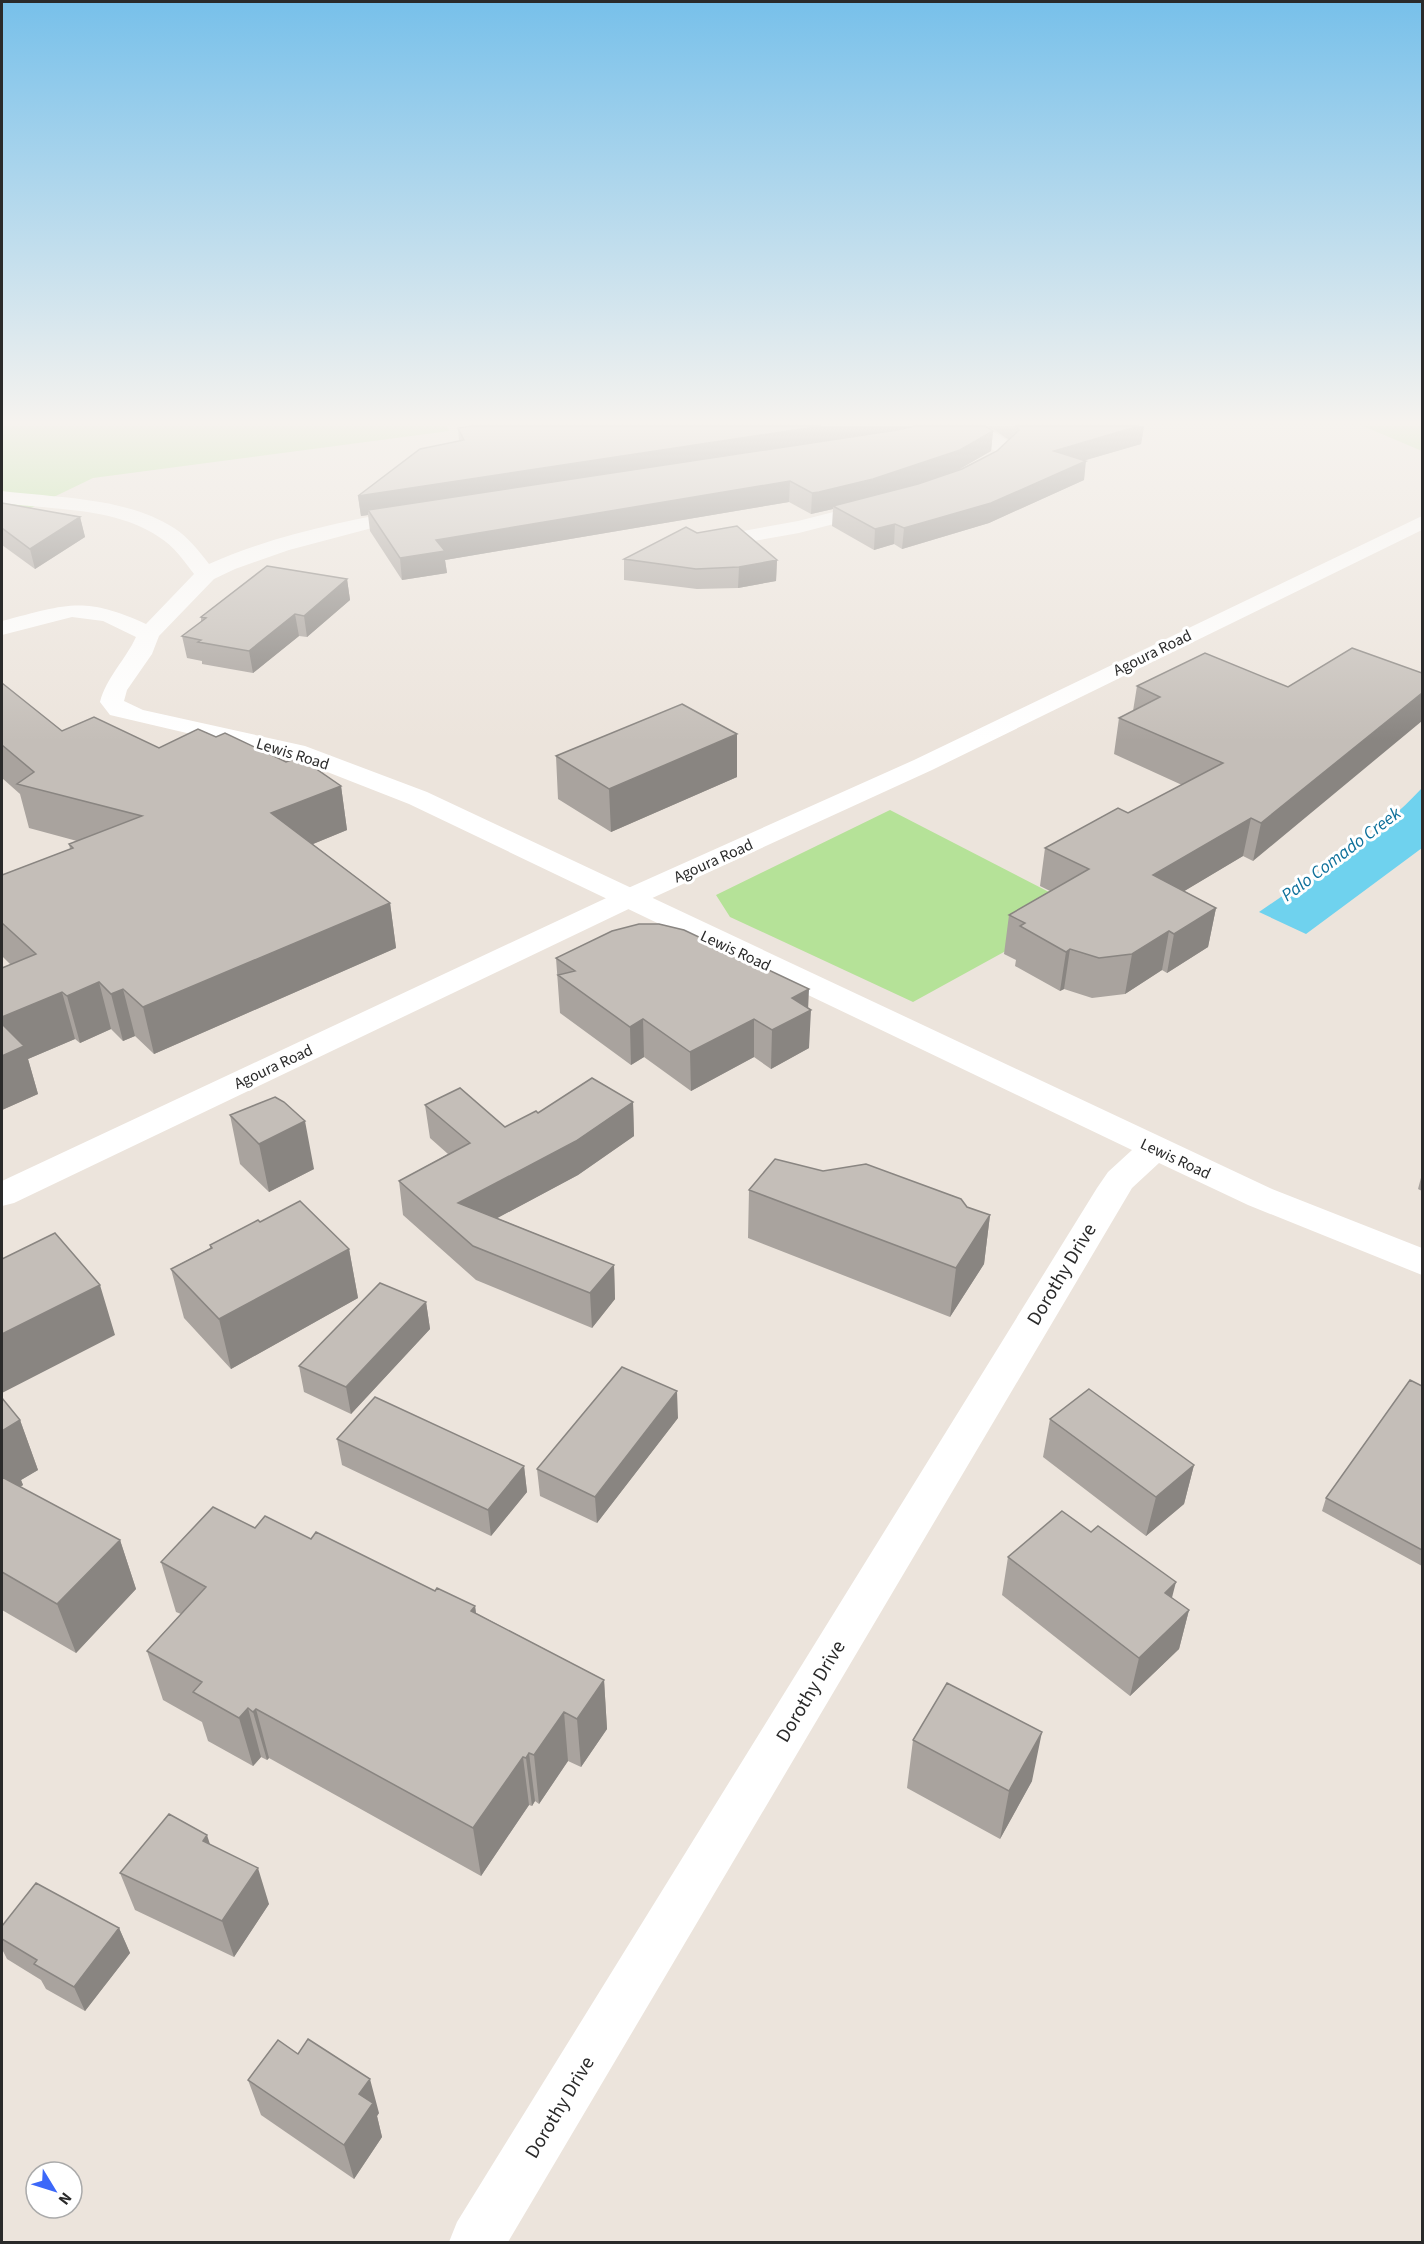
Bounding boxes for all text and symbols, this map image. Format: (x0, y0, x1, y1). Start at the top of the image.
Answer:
street label: Agoura Road (1110, 624, 1195, 681)
street label: Lewis Road (253, 732, 332, 775)
water label: Palo Comado Creek (1276, 801, 1407, 908)
street label: Agoura Road (670, 834, 757, 888)
street label: Lewis Road (697, 925, 774, 977)
street label: Agoura Road (230, 1039, 316, 1095)
street label: Lewis Road (1137, 1133, 1214, 1185)
street label: Dorothy Drive (1020, 1218, 1103, 1331)
street label: Dorothy Drive (769, 1635, 852, 1748)
street label: Dorothy Drive (518, 2051, 601, 2164)
north arrow (24, 2160, 84, 2220)
text: N (53, 2188, 77, 2210)

